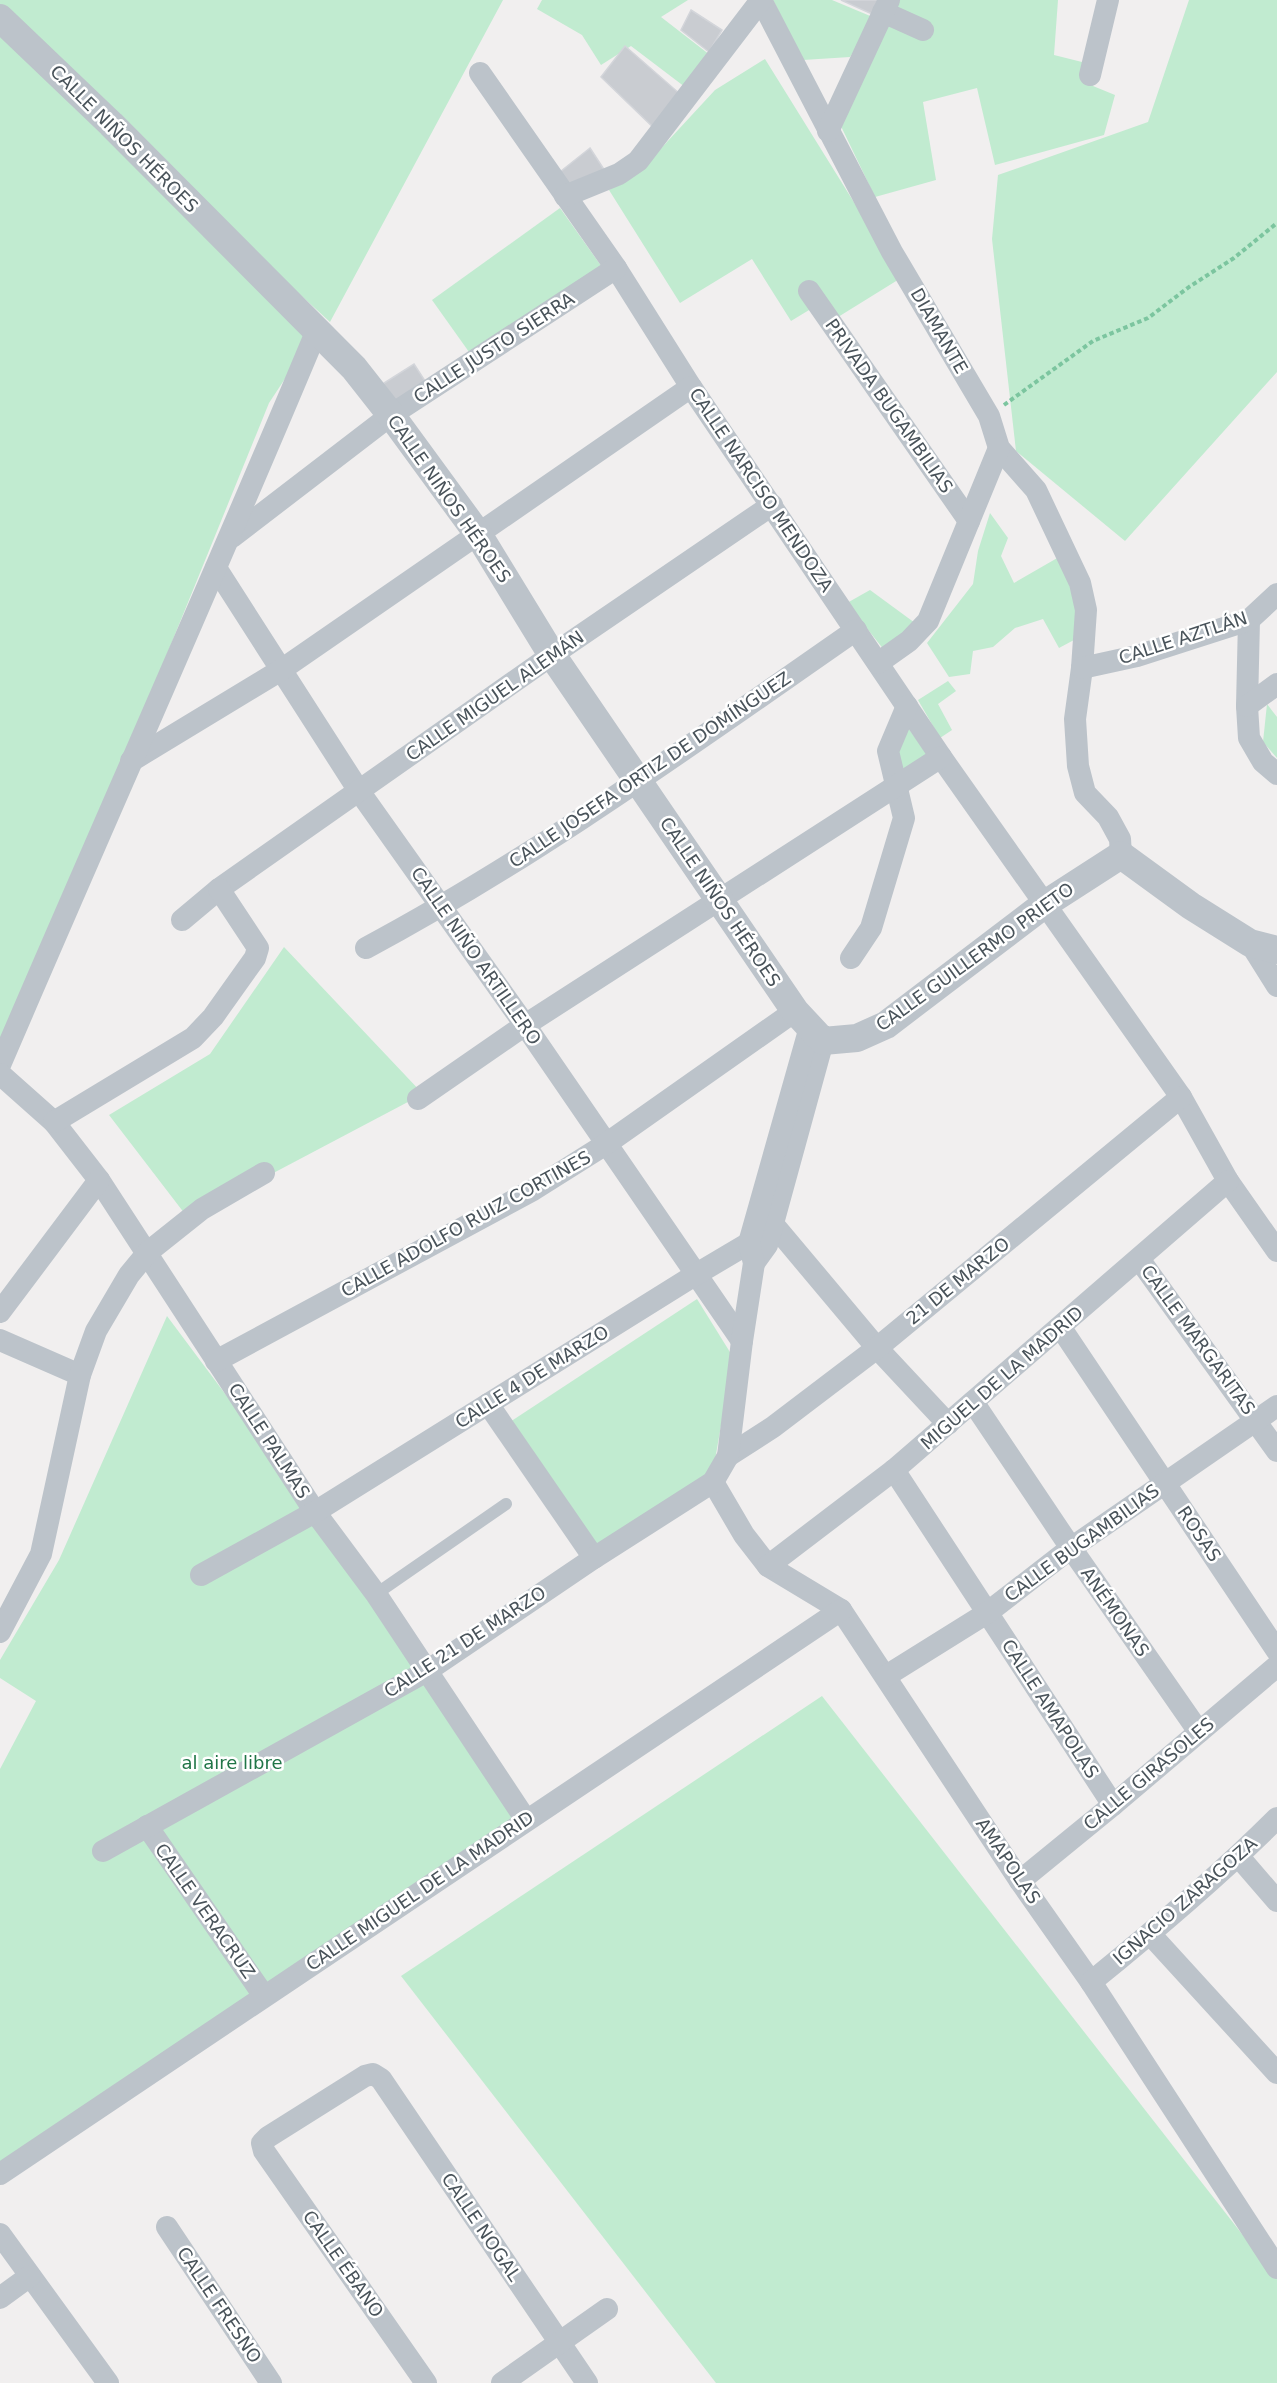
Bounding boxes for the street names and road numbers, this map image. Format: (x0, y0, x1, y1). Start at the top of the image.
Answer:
street label: CALLE NIÑOS HÉROES (46, 61, 202, 217)
street label: DIAMANTE (907, 284, 972, 377)
street label: CALLE JUSTO SIERRA (409, 287, 579, 407)
street label: PRIVADA BUGAMBILIAS (821, 315, 958, 497)
street label: CALLE NARCISO MENDOZA (685, 384, 838, 596)
street label: CALLE NIÑOS HÉROES (383, 411, 515, 587)
street label: CALLE AZTLÁN (1116, 607, 1250, 668)
street label: CALLE MIGUEL ALEMÁN (402, 626, 588, 765)
street label: CALLE JOSEFA ORTIZ DE DOMÍNGUEZ (505, 667, 794, 872)
street label: CALLE NIÑOS HÉROES (656, 813, 785, 990)
street label: CALLE NIÑO ARTILLERO (407, 863, 546, 1049)
street label: CALLE GUILLERMO PRIETO (872, 878, 1078, 1035)
street label: CALLE ADOLFO RUIZ CORTINES (337, 1146, 594, 1301)
street label: 21 DE MARZO (902, 1233, 1013, 1329)
street label: CALLE MARGARITAS (1137, 1261, 1260, 1419)
street label: MIGUEL DE LA MADRID (916, 1301, 1087, 1454)
street label: CALLE 4 DE MARZO (451, 1321, 612, 1432)
street label: CALLE PALMAS (224, 1379, 315, 1502)
street label: CALLE BUGAMBILIAS (1000, 1479, 1163, 1606)
street label: ROSAS (1173, 1502, 1226, 1565)
street label: ANÉMONAS (1077, 1563, 1154, 1660)
street label: CALLE 21 DE MARZO (380, 1581, 549, 1702)
street label: CALLE AMAPOLAS (998, 1635, 1103, 1782)
street label: CALLE GIRASOLES (1079, 1713, 1218, 1834)
street label: CALLE MIGUEL DE LA MADRID (302, 1806, 537, 1975)
street label: AMAPOLAS (972, 1814, 1045, 1908)
street label: IGNACIO ZARAGOZA (1108, 1832, 1261, 1969)
street label: CALLE VERACRUZ (151, 1839, 260, 1982)
street label: CALLE NOGAL (437, 2169, 525, 2285)
street label: CALLE ÉBANO (299, 2206, 388, 2321)
street label: CALLE FRESNO (173, 2243, 266, 2367)

